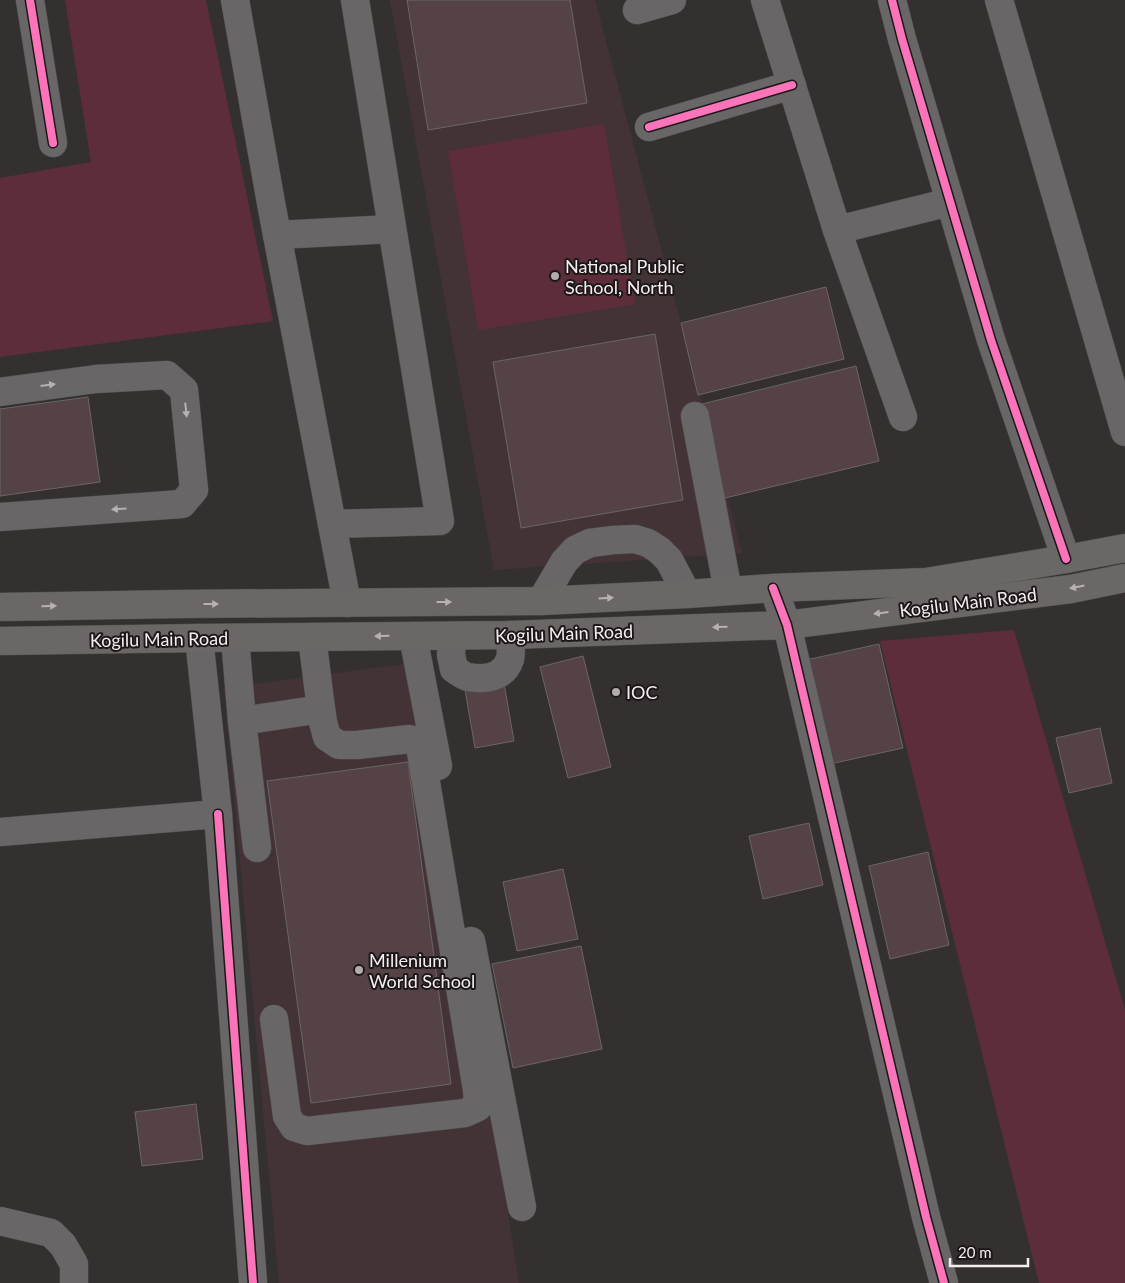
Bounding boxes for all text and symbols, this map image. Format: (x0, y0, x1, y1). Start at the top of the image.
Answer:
place label: National Public School, North (565, 255, 685, 298)
marker: National Public School, North (549, 270, 561, 282)
one-way arrow (41, 381, 57, 389)
one-way arrow (183, 402, 191, 418)
one-way arrow (110, 505, 126, 513)
street label: Kogilu Main Road (898, 583, 1038, 621)
one-way arrow (1069, 584, 1085, 592)
one-way arrow (598, 594, 614, 602)
one-way arrow (436, 598, 452, 606)
one-way arrow (203, 600, 219, 608)
one-way arrow (41, 602, 57, 610)
one-way arrow (873, 609, 889, 617)
street label: Kogilu Main Road (495, 620, 633, 646)
one-way arrow (711, 624, 727, 632)
street label: Kogilu Main Road (90, 627, 228, 651)
one-way arrow (374, 632, 390, 640)
place label: IOC (626, 681, 657, 703)
marker: IOC (610, 686, 622, 698)
place label: Millenium World School (369, 949, 475, 992)
marker: Millenium World School (353, 964, 365, 976)
scale bar (950, 1236, 1028, 1268)
text: 20 m (958, 1243, 992, 1261)

